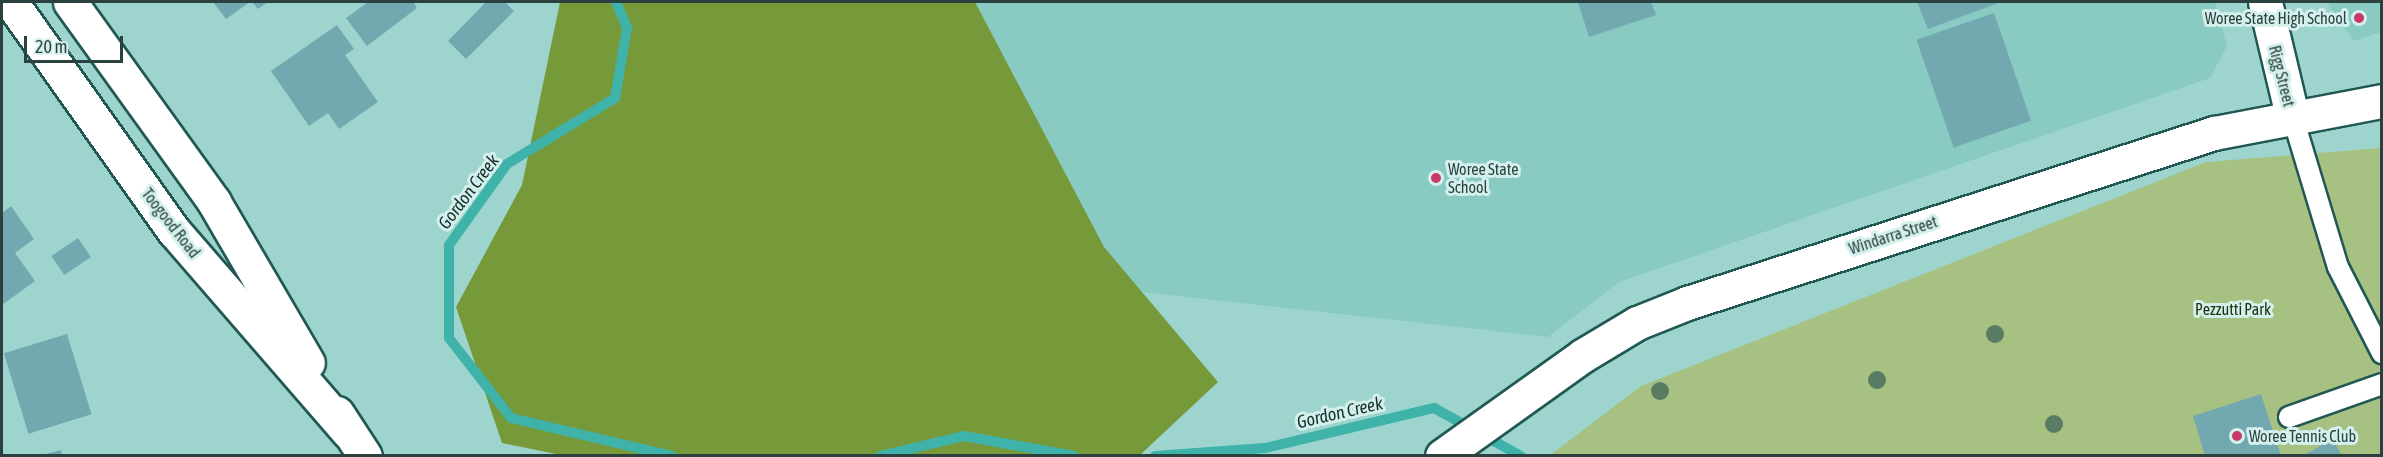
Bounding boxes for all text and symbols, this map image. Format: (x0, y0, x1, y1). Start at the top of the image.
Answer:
place label: Woree State High School (2205, 8, 2347, 28)
marker: Woree State High School (2352, 11, 2366, 25)
scale bar (27, 24, 126, 62)
text: 20 m (35, 36, 67, 57)
street label: Rigg Street (2265, 43, 2299, 109)
water label: Gordon Creek (434, 150, 504, 234)
place label: Woree State School (1448, 159, 1518, 197)
marker: Woree State School (1429, 171, 1443, 185)
street label: Toogood Road (138, 184, 204, 262)
street label: Windarra Street (1846, 212, 1940, 258)
park label: Pezzutti Park (2195, 299, 2271, 319)
water label: Gordon Creek (1295, 393, 1385, 433)
place label: Woree Tennis Club (2249, 426, 2356, 446)
marker: Woree Tennis Club (2230, 429, 2244, 443)

